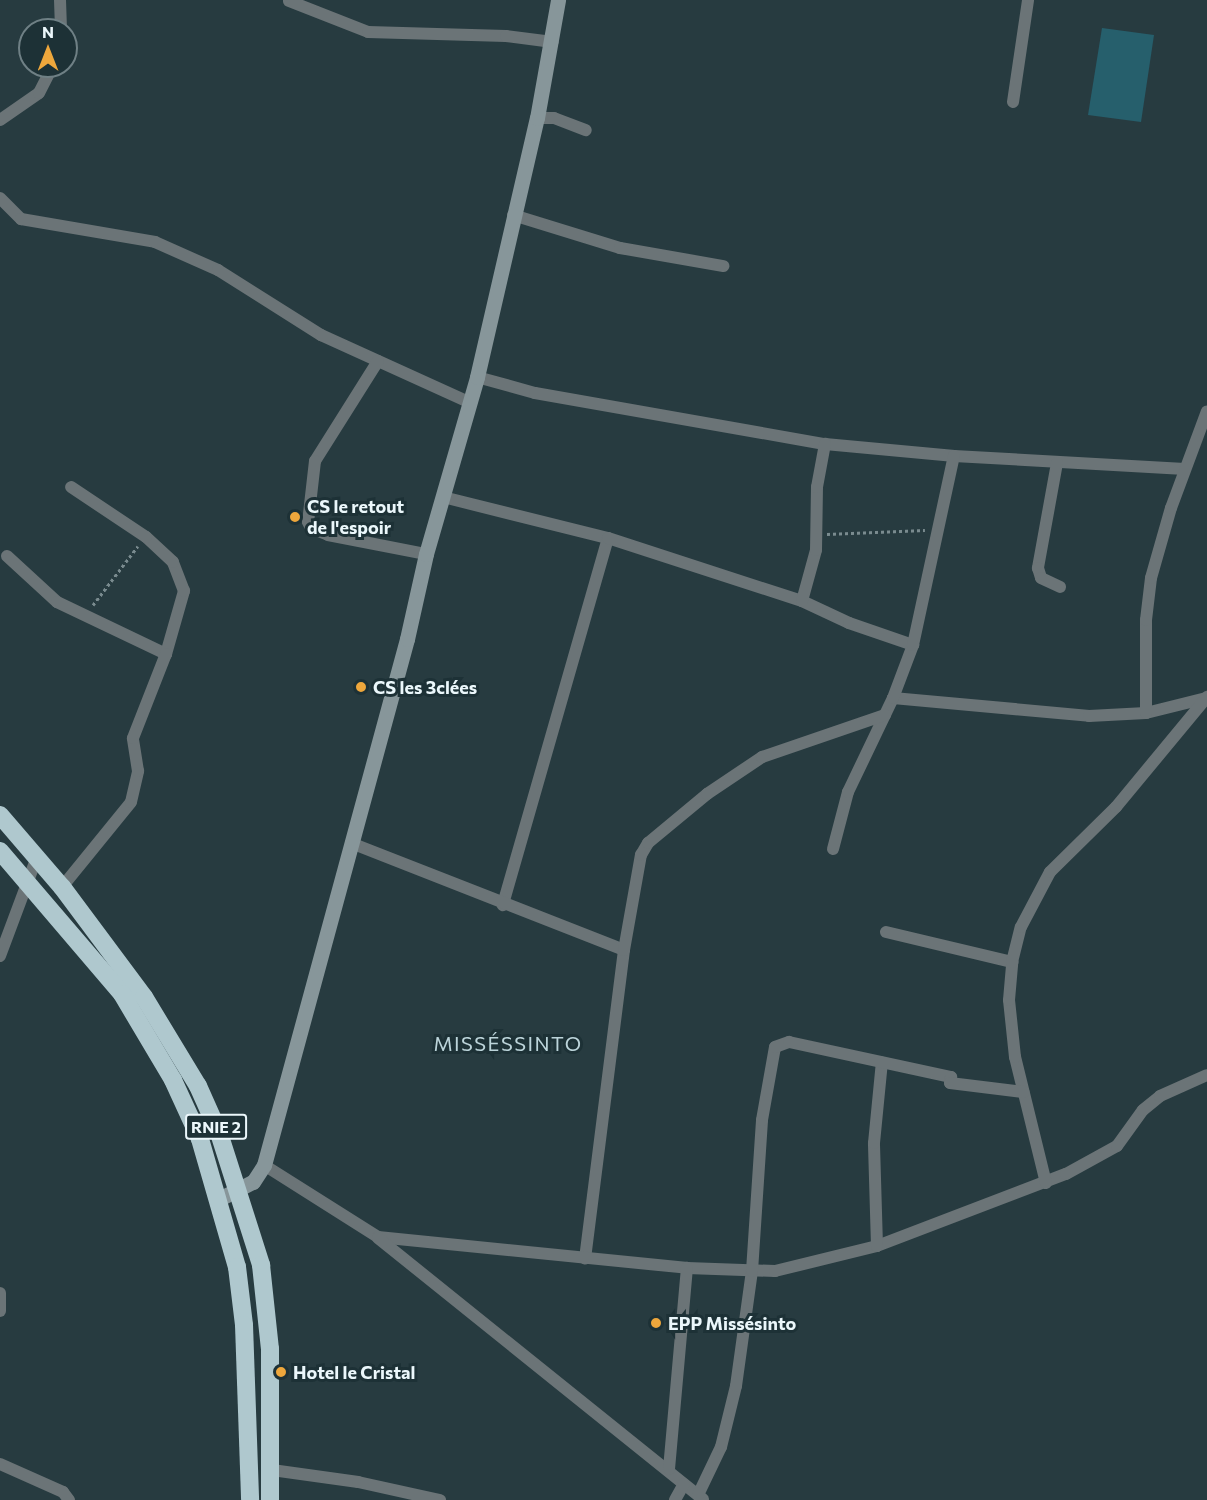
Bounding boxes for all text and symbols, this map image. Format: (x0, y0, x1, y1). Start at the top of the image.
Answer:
north arrow (18, 18, 78, 78)
text: N (42, 22, 54, 41)
place label: CS le retout de l'espoir (307, 496, 404, 538)
marker: CS le retout de l'espoir (288, 510, 302, 524)
place label: CS les 3clées (373, 676, 477, 698)
marker: CS les 3clées (354, 680, 368, 694)
district label: MISSÉSSINTO (433, 1031, 583, 1055)
road number: RNIE 2 (184, 1114, 248, 1140)
place label: EPP Missésinto (668, 1312, 796, 1334)
marker: EPP Missésinto (649, 1316, 663, 1330)
place label: Hotel le Cristal (293, 1361, 415, 1383)
marker: Hotel le Cristal (274, 1365, 288, 1379)

